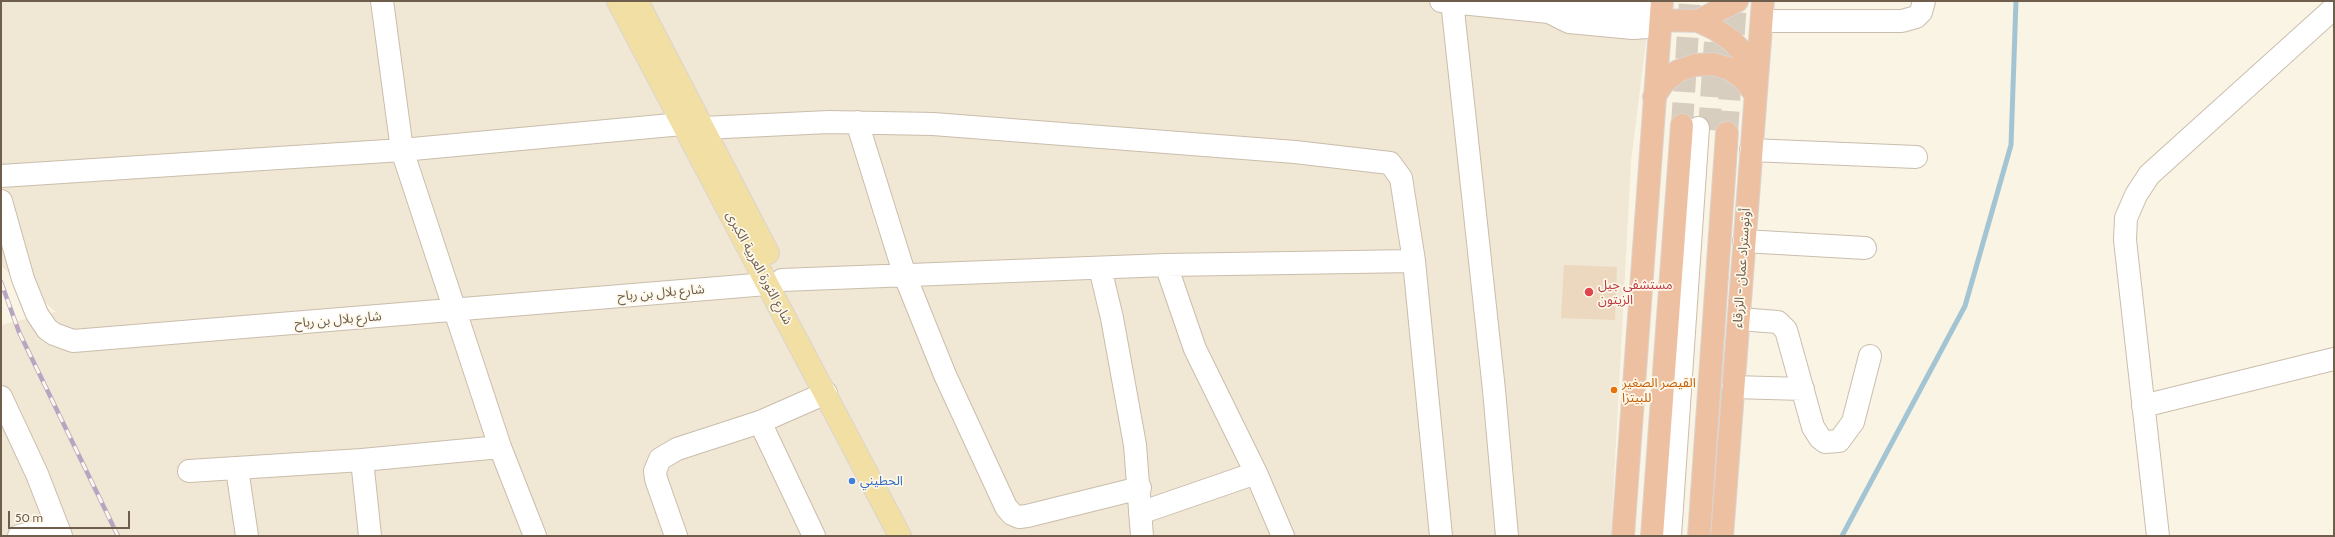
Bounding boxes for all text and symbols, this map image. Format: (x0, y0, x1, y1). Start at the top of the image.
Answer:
street label: أوتوستراد عمان - الزرقاء (1730, 208, 1754, 328)
street label: شارع الثورة العربية الكبرى (722, 209, 796, 327)
place label: مستشفى جيل الزيتون (1598, 277, 1673, 308)
street label: شارع بلال بن رباح (617, 281, 705, 305)
marker: مستشفى جيل الزيتون (1583, 286, 1595, 298)
street label: شارع بلال بن رباح (294, 308, 382, 332)
place label: القيصر الصغير للبيتزا (1622, 375, 1696, 406)
marker: القيصر الصغير للبيتزا (1609, 385, 1619, 395)
place label: الحطيني (860, 473, 903, 489)
marker: الحطيني (847, 476, 857, 486)
scale bar (10, 503, 132, 529)
text: 50 m (15, 510, 43, 525)

